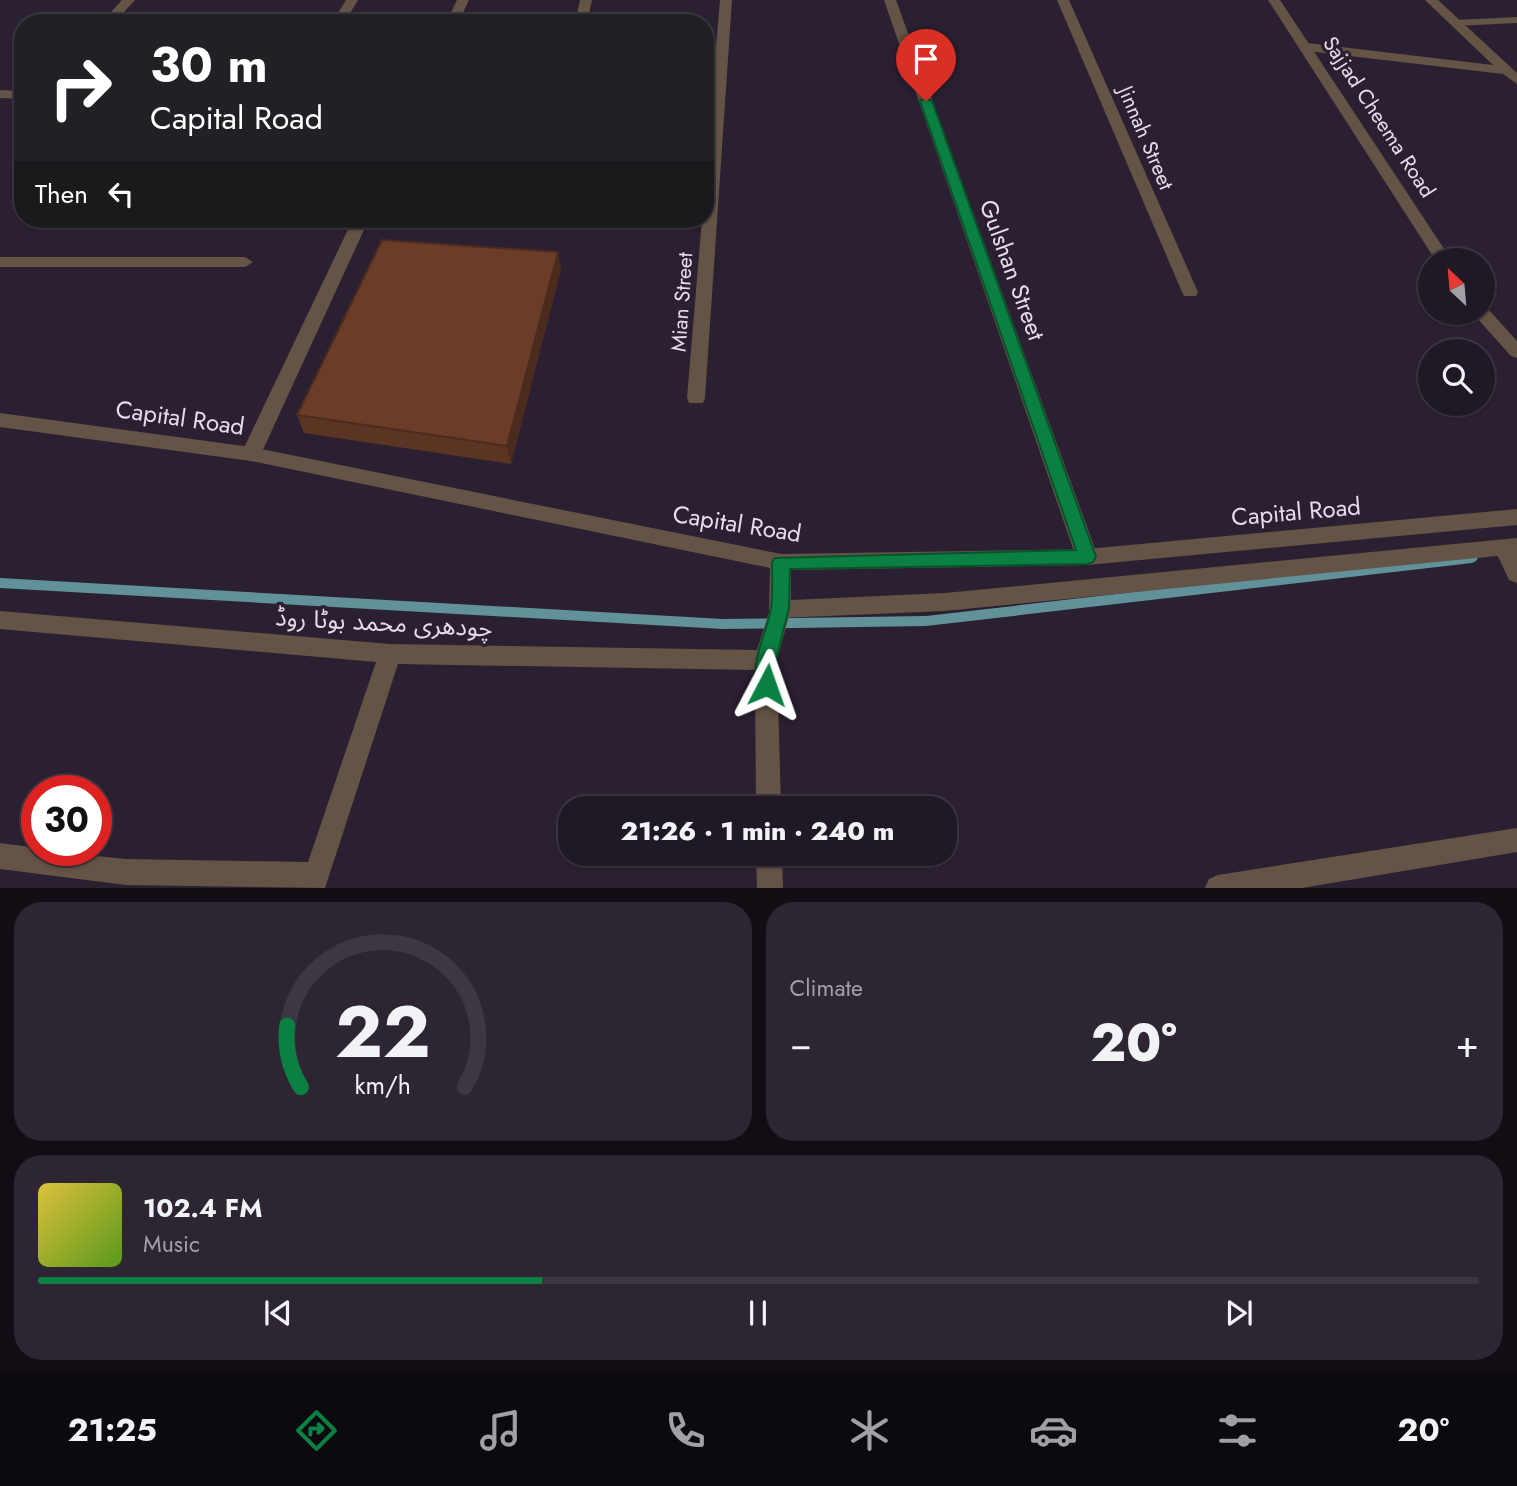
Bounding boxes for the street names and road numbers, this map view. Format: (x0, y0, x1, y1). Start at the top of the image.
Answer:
street label: Sajjad Cheema Road (1316, 30, 1442, 204)
street label: Jinnah Street (1110, 79, 1181, 195)
street label: Gulshan Street (971, 194, 1054, 345)
street label: Mian Street (664, 251, 700, 353)
street label: Capital Road (113, 391, 247, 444)
street label: Capital Road (1230, 488, 1362, 535)
street label: Capital Road (670, 496, 804, 551)
street label: چودھری محمد بوٹا روڈ (275, 599, 494, 646)

